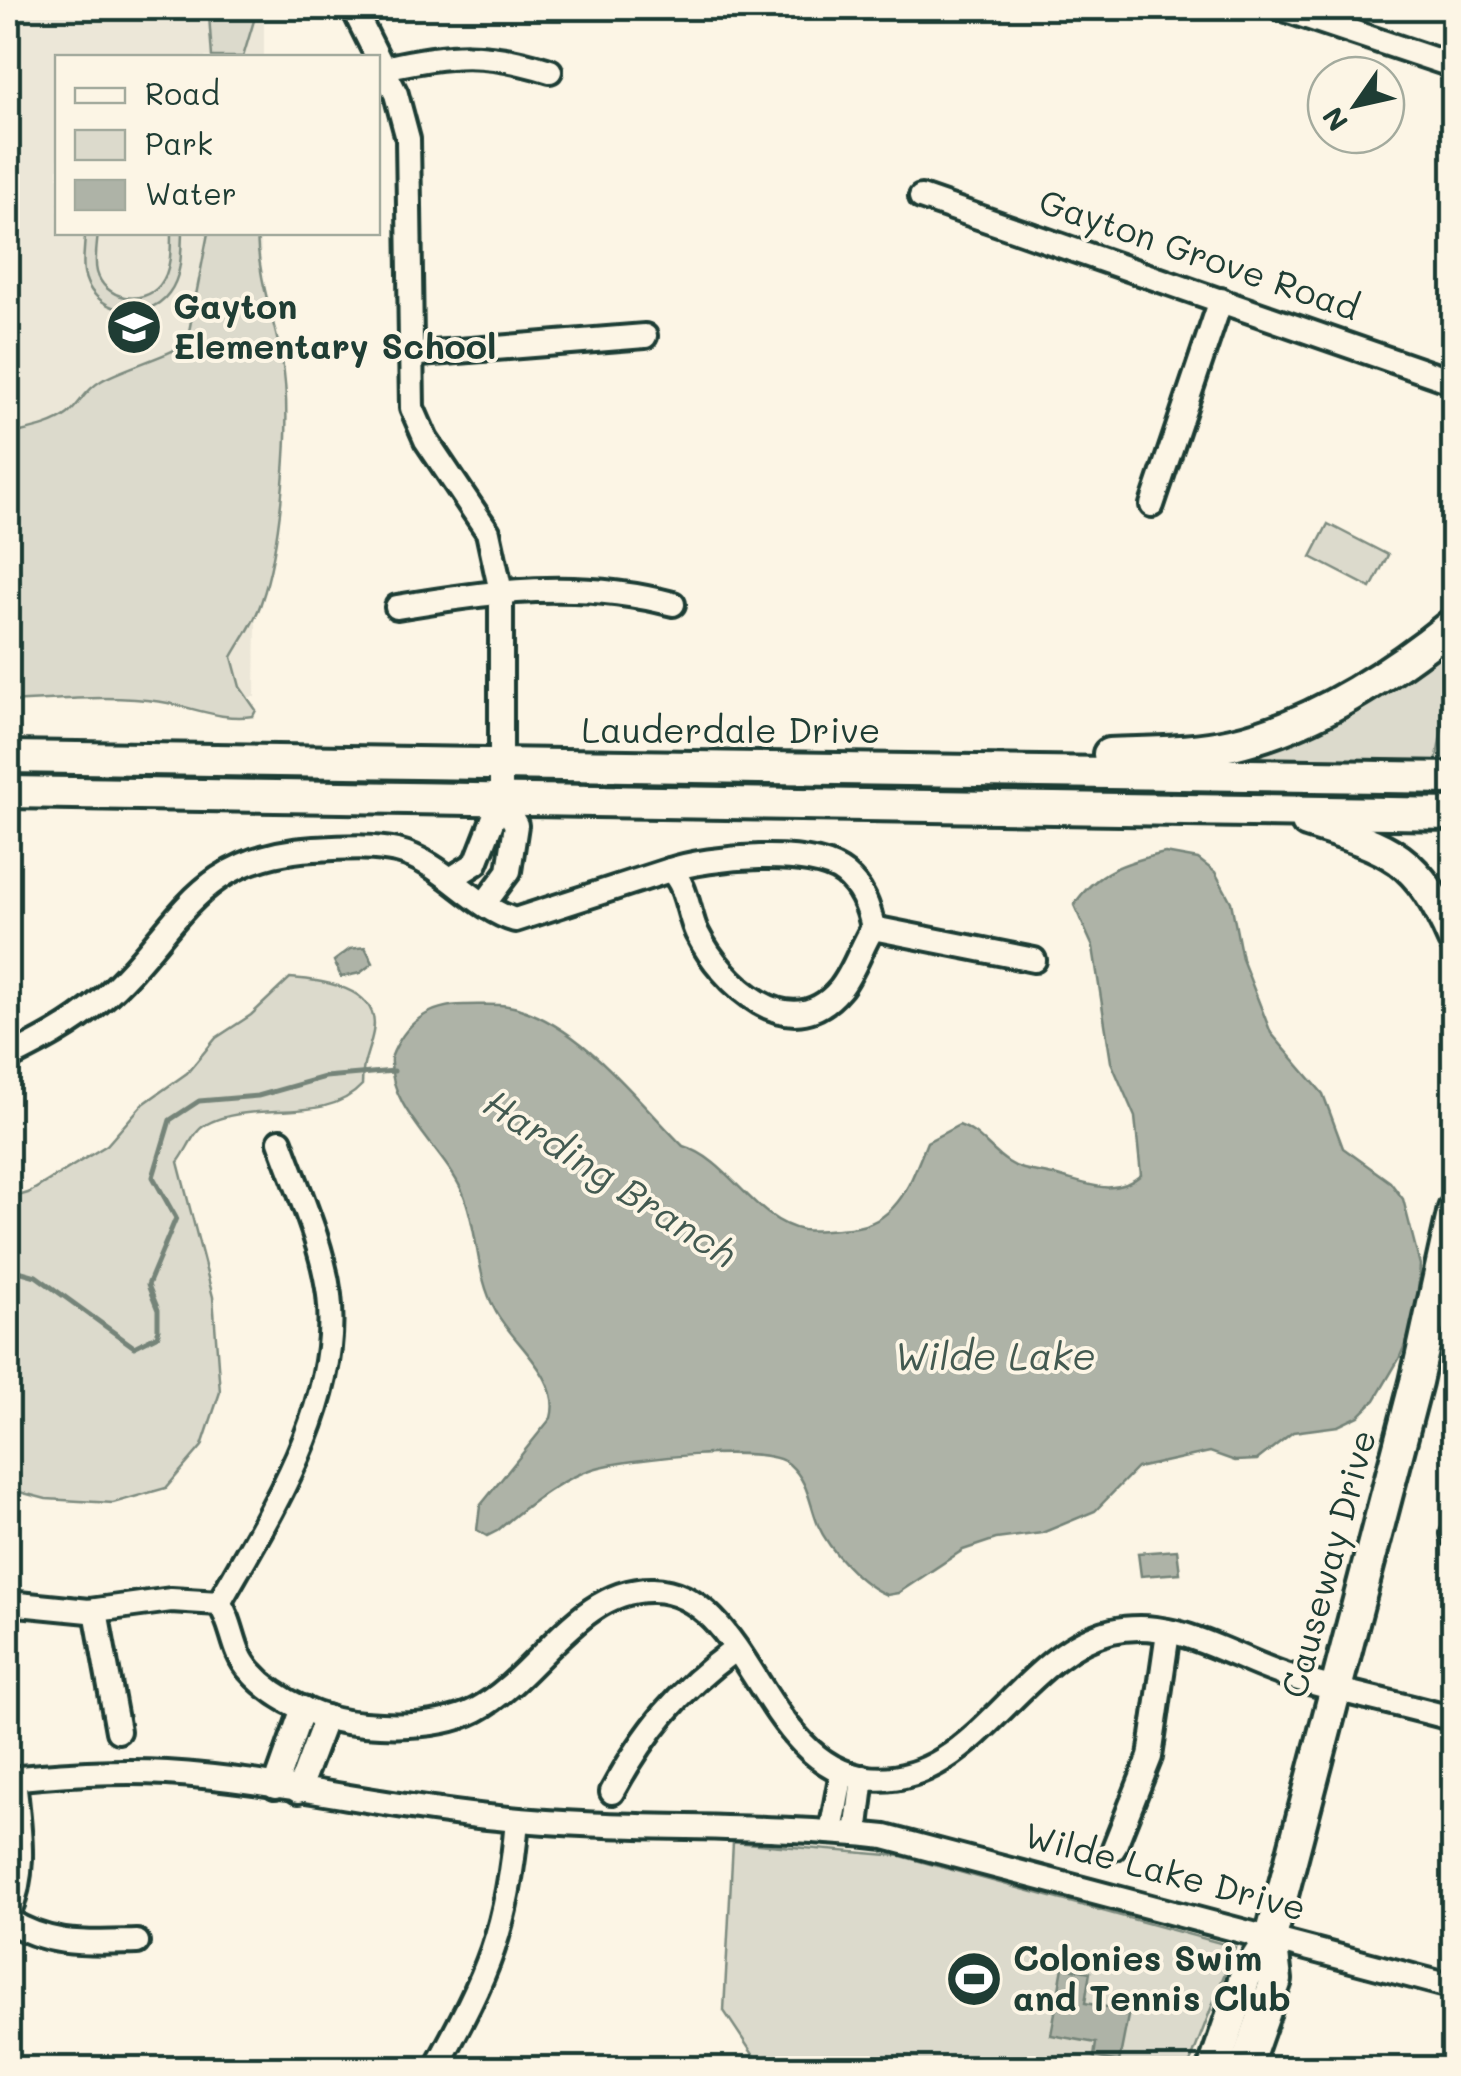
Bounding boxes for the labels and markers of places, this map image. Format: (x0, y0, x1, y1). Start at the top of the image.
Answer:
place label: Gayton Elementary School (173, 282, 496, 368)
school or university icon: Gayton Elementary School (104, 297, 164, 357)
place label: Colonies Swim and Tennis Club (1013, 1934, 1291, 2020)
sports icon: Colonies Swim and Tennis Club (944, 1949, 1004, 2009)

